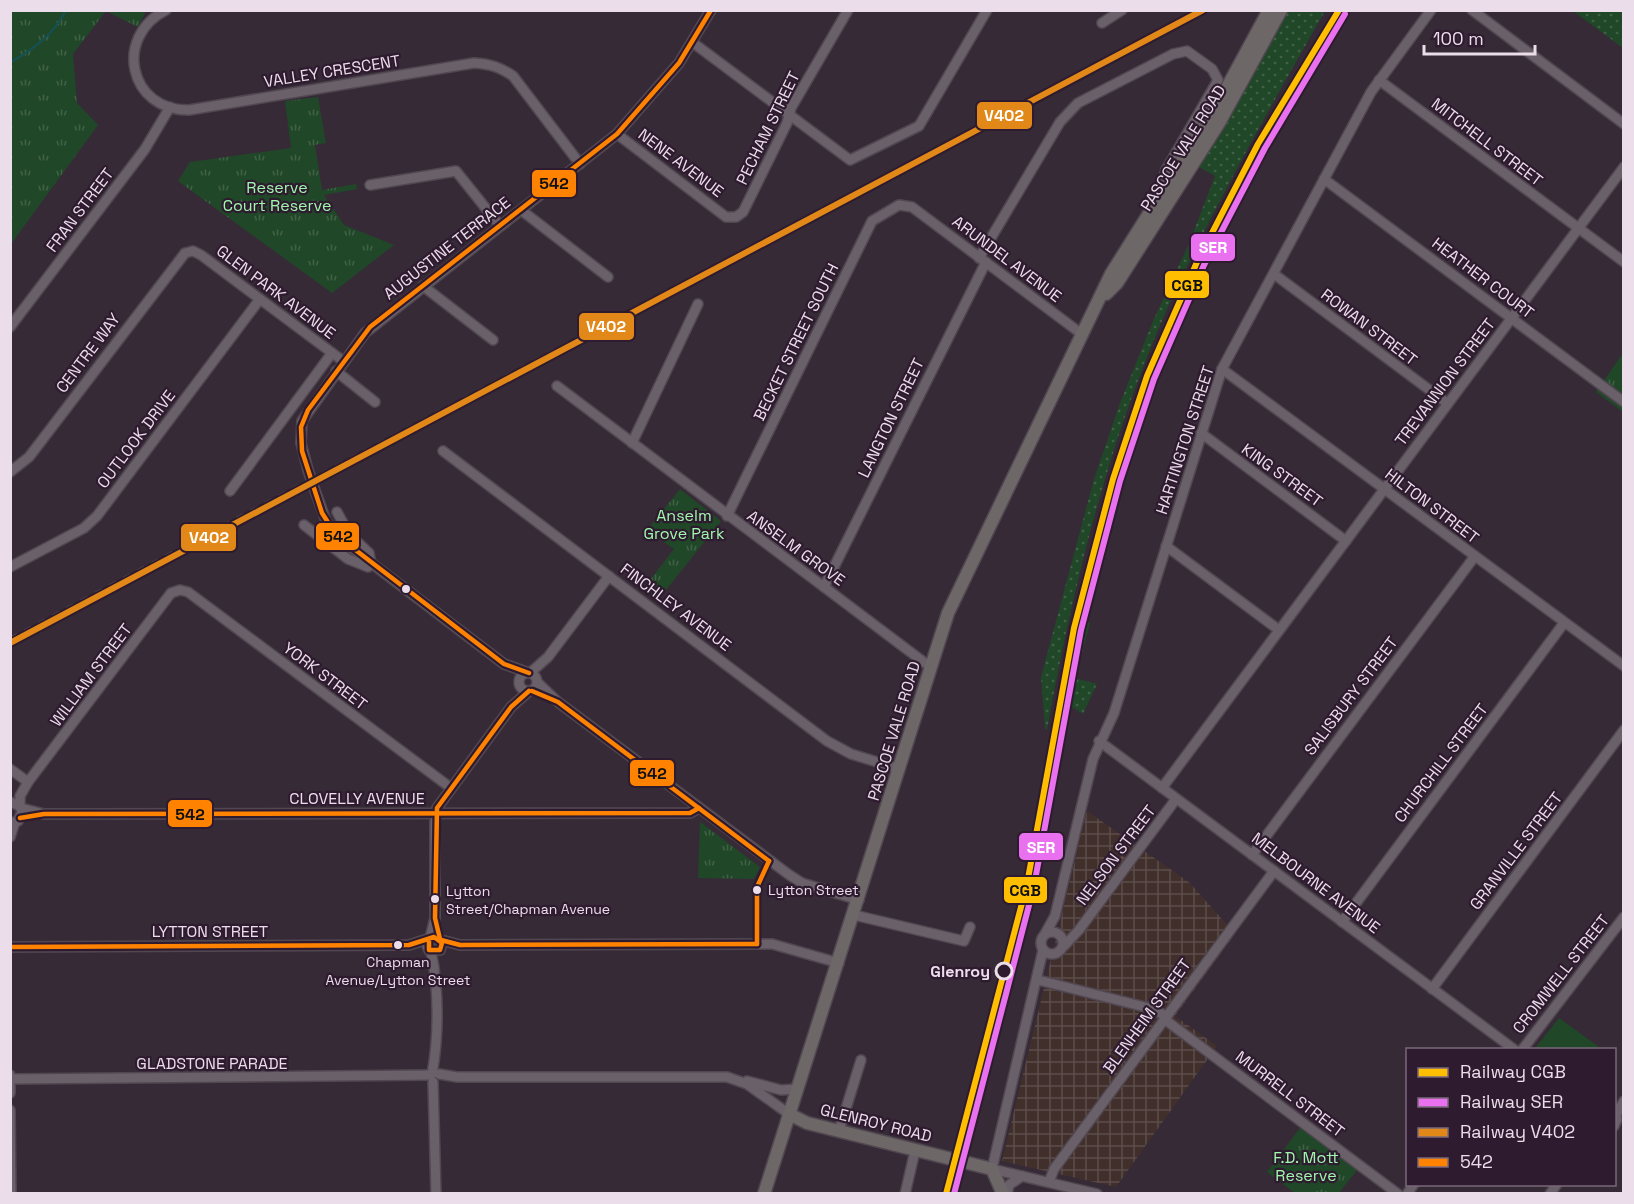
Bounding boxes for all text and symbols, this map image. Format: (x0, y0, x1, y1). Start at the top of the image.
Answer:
scale bar (1424, 18, 1535, 56)
text: 100 m (1433, 27, 1484, 50)
street label: VALLEY CRESCENT (262, 50, 402, 92)
street label: PECHAM STREET (731, 68, 805, 188)
street label: PASCOE VALE ROAD (1136, 81, 1230, 215)
street label: MITCHELL STREET (1427, 93, 1547, 191)
line badge: V402 (976, 101, 1033, 130)
text: V402 (984, 105, 1024, 126)
street label: NENE AVENUE (634, 124, 728, 202)
street label: FRAN STREET (42, 164, 118, 256)
line badge: 542 (531, 169, 577, 198)
text: 542 (539, 173, 569, 194)
park label: Reserve Court Reserve (223, 177, 331, 216)
street label: AUGUSTINE TERRACE (379, 192, 515, 304)
street label: ARUNDEL AVENUE (948, 211, 1066, 307)
line badge: SER (1190, 233, 1236, 262)
street label: HEATHER COURT (1428, 233, 1538, 323)
text: SER (1199, 237, 1227, 258)
street label: GLEN PARK AVENUE (212, 240, 340, 344)
street label: BECKET STREET SOUTH (749, 260, 843, 424)
line badge: CGB (1164, 270, 1210, 299)
text: CGB (1171, 275, 1203, 296)
street label: ROWAN STREET (1317, 284, 1421, 370)
street label: CENTRE WAY (51, 309, 125, 397)
line badge: V402 (578, 312, 635, 341)
street label: TREVANNION STREET (1390, 314, 1500, 450)
text: V402 (586, 316, 626, 337)
street label: LANGTON STREET (853, 355, 929, 481)
street label: HARTINGTON STREET (1151, 363, 1219, 517)
street label: OUTLOOK DRIVE (92, 386, 180, 492)
street label: KING STREET (1237, 439, 1327, 511)
street label: HILTON STREET (1381, 464, 1483, 548)
park label: Anselm Grove Park (643, 505, 725, 544)
street label: ANSELM GROVE (743, 505, 849, 591)
line badge: 542 (315, 522, 360, 551)
line badge: V402 (180, 523, 237, 552)
text: 542 (323, 526, 353, 547)
text: V402 (189, 527, 229, 548)
street label: FINCHLEY AVENUE (616, 558, 736, 656)
unlabelled marker (400, 583, 412, 595)
street label: WILLIAM STREET (45, 619, 137, 731)
street label: SALISBURY STREET (1300, 632, 1402, 760)
street label: YORK STREET (279, 637, 371, 715)
street label: PASCOE VALE ROAD (863, 659, 925, 803)
street label: CHURCHILL STREET (1389, 699, 1493, 827)
line badge: 542 (629, 759, 675, 787)
text: 542 (637, 763, 667, 784)
street label: CLOVELLY AVENUE (289, 788, 425, 809)
street label: GRANVILLE STREET (1465, 788, 1567, 914)
line badge: 542 (167, 799, 213, 828)
street label: NELSON STREET (1072, 801, 1160, 909)
text: 542 (175, 804, 205, 825)
street label: MELBOURNE AVENUE (1248, 828, 1384, 938)
line badge: SER (1018, 832, 1064, 861)
text: SER (1027, 837, 1055, 858)
line badge: CGB (1003, 876, 1048, 904)
text: CGB (1009, 880, 1041, 901)
place label: Lytton Street (768, 881, 859, 899)
place label: Lytton Street/Chapman Avenue (446, 882, 610, 918)
marker: Lytton Street (751, 884, 763, 896)
marker: Lytton Street/Chapman Avenue (429, 893, 441, 905)
street label: CROMWELL STREET (1508, 910, 1614, 1038)
street label: LYTTON STREET (152, 921, 268, 942)
marker: Chapman Avenue/Lytton Street (392, 939, 404, 951)
place label: Chapman Avenue/Lytton Street (325, 953, 471, 989)
street label: BLENHEIM STREET (1098, 955, 1196, 1077)
place label: Glenroy (930, 961, 990, 982)
marker: Glenroy (995, 962, 1013, 980)
street label: MURRELL STREET (1231, 1046, 1349, 1142)
legend (1406, 1048, 1616, 1186)
street label: GLADSTONE PARADE (136, 1053, 288, 1074)
text: Railway CGB (1460, 1060, 1566, 1083)
text: Railway SER (1460, 1090, 1563, 1113)
street label: GLENROY ROAD (818, 1099, 934, 1147)
text: Railway V402 (1460, 1120, 1575, 1143)
park label: F.D. Mott Reserve (1273, 1147, 1339, 1186)
text: 542 (1460, 1150, 1493, 1173)

